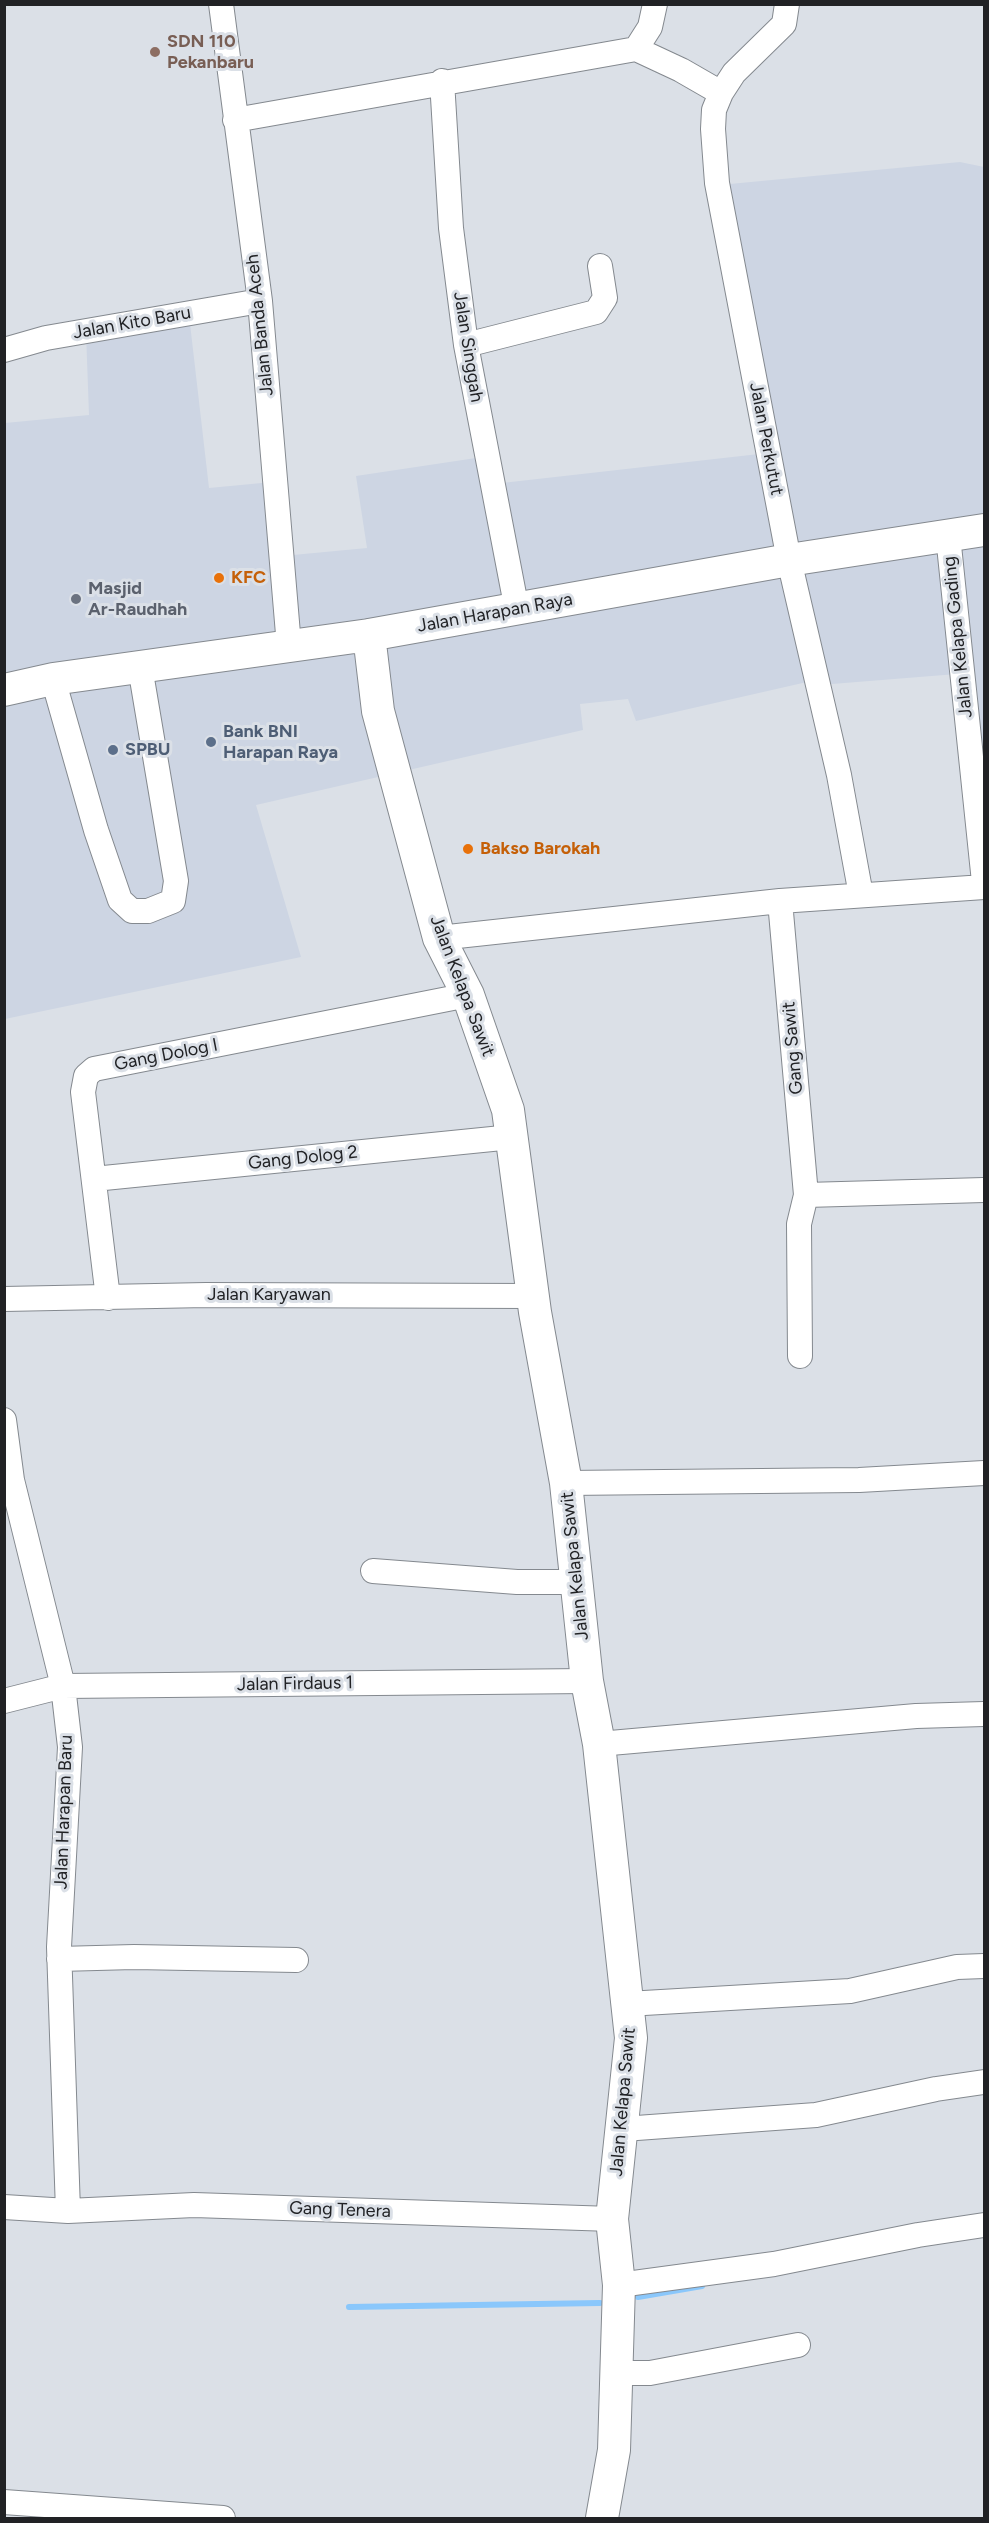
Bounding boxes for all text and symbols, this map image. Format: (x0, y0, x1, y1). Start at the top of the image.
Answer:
place label: SDN 110 Pekanbaru (167, 31, 254, 74)
marker: SDN 110 Pekanbaru (148, 45, 162, 59)
street label: Jalan Banda Aceh (242, 253, 278, 397)
street label: Jalan Singgah (449, 290, 487, 404)
street label: Jalan Kito Baru (71, 302, 193, 344)
street label: Jalan Perkutut (744, 381, 788, 497)
street label: Jalan Kelapa Gading (939, 555, 977, 719)
place label: KFC (231, 567, 266, 589)
marker: KFC (212, 571, 226, 585)
place label: Masjid Ar-Raudhah (88, 578, 187, 620)
street label: Jalan Harapan Raya (416, 589, 574, 637)
marker: Masjid Ar-Raudhah (69, 592, 83, 606)
place label: Bank BNI Harapan Raya (223, 721, 338, 764)
marker: Bank BNI Harapan Raya (204, 735, 218, 749)
place label: SPBU (125, 739, 170, 761)
marker: SPBU (106, 743, 120, 757)
place label: Bakso Barokah (480, 838, 600, 860)
marker: Bakso Barokah (461, 842, 475, 856)
street label: Jalan Kelapa Sawit (425, 912, 499, 1060)
street label: Gang Sawit (778, 1001, 808, 1095)
street label: Gang Dolog I (112, 1034, 220, 1076)
street label: Gang Dolog 2 (247, 1141, 359, 1175)
street label: Jalan Karyawan (207, 1284, 331, 1306)
street label: Jalan Kelapa Sawit (556, 1491, 594, 1641)
street label: Jalan Firdaus 1 (237, 1672, 353, 1696)
street label: Jalan Harapan Baru (51, 1734, 77, 1890)
street label: Jalan Kelapa Sawit (606, 2027, 640, 2177)
street label: Gang Tenera (289, 2197, 391, 2223)

